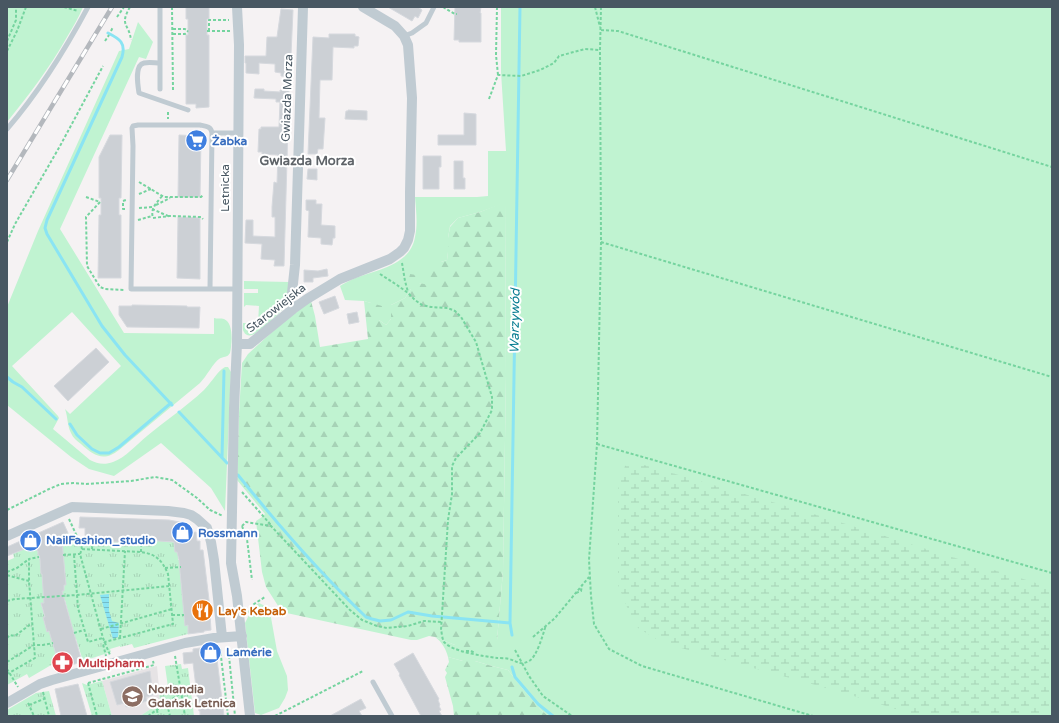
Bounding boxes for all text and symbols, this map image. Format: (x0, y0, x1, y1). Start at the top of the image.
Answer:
street label: Gwiazda Morza (278, 54, 296, 142)
supermarket icon: Żabka (184, 128, 210, 154)
place label: Żabka (212, 134, 247, 148)
district label: Gwiazda Morza (259, 153, 355, 169)
street label: Letnicka (218, 164, 232, 212)
street label: Starowiejska (244, 281, 308, 335)
water label: Warzywód (506, 287, 524, 353)
shop icon: Rossmann (170, 520, 196, 546)
place label: Rossmann (198, 526, 258, 540)
shop icon: NailFashion_studio (18, 527, 44, 553)
place label: NailFashion_studio (46, 533, 155, 547)
restaurant icon: Lay's Kebab (189, 598, 215, 624)
place label: Lay's Kebab (218, 604, 287, 619)
shop icon: Lamérie (197, 639, 223, 665)
place label: Lamérie (226, 645, 272, 659)
pharmacy icon: Multipharm (50, 650, 76, 676)
place label: Multipharm (78, 656, 145, 671)
place label: Norlandia Gdańsk Letnica (148, 682, 236, 710)
school or university icon: Norlandia Gdańsk Letnica (120, 683, 146, 709)

